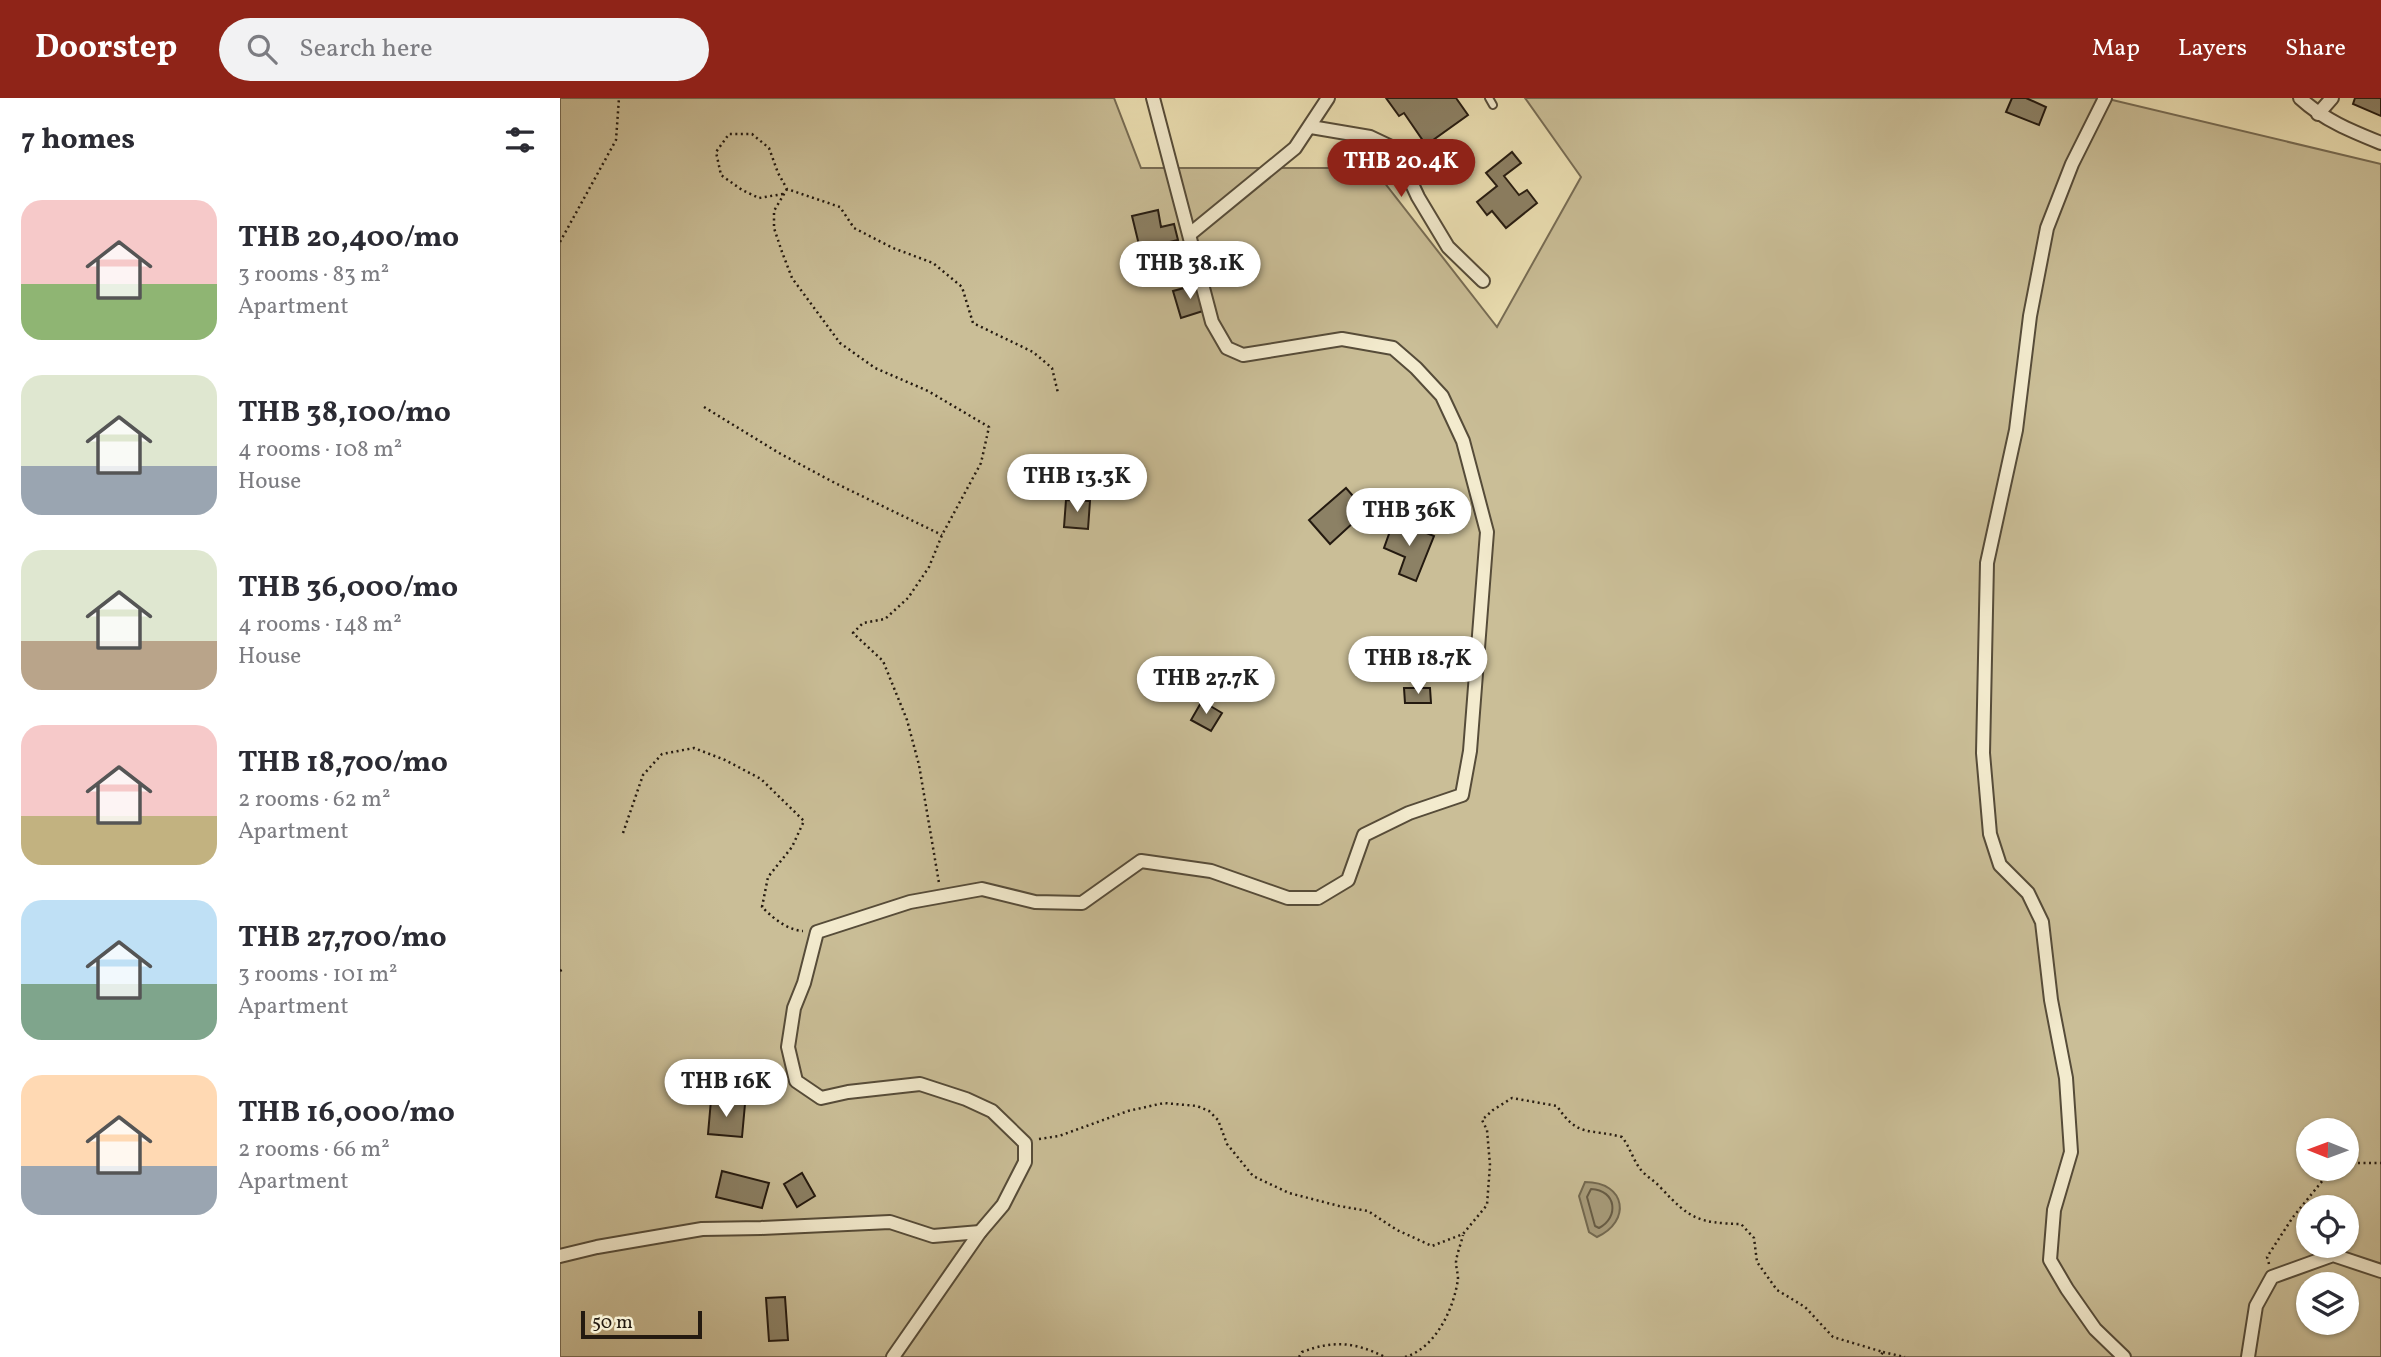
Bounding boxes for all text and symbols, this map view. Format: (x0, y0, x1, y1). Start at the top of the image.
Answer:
search box (219, 18, 709, 81)
text: Doorstep (35, 26, 177, 72)
icon: search (243, 30, 281, 68)
text: Search here (299, 31, 433, 67)
text: Map (2092, 32, 2140, 66)
text: Layers (2178, 32, 2247, 66)
text: Share (2285, 32, 2346, 66)
text: 7 homes (21, 119, 135, 161)
icon: filters (501, 121, 539, 159)
pin: THB 20.4K (1321, 140, 1481, 199)
text: THB 20.4K (1343, 146, 1459, 178)
text: THB 20,400/mo (238, 217, 459, 259)
icon: home (77, 228, 161, 312)
pin: THB 38.1K (1110, 242, 1270, 301)
text: THB 38.1K (1136, 248, 1244, 280)
text: 3 rooms · 83 m² (238, 259, 389, 291)
text: Apartment (238, 291, 349, 323)
text: THB 38,100/mo (238, 392, 451, 434)
icon: home (77, 403, 161, 487)
text: 4 rooms · 108 m² (238, 434, 402, 466)
pin: THB 13.3K (997, 454, 1157, 514)
text: THB 13.3K (1023, 461, 1131, 493)
text: House (238, 466, 301, 498)
pin: THB 36K (1344, 489, 1474, 548)
text: THB 36K (1362, 495, 1456, 527)
text: THB 36,000/mo (238, 567, 458, 609)
icon: home (77, 578, 161, 662)
text: 4 rooms · 148 m² (238, 609, 402, 641)
pin: THB 18.7K (1338, 636, 1498, 696)
text: House (238, 641, 301, 673)
text: THB 18.7K (1364, 643, 1472, 675)
pin: THB 27.7K (1126, 656, 1286, 716)
text: THB 27.7K (1153, 663, 1259, 695)
text: THB 18,700/mo (238, 742, 448, 784)
icon: home (77, 753, 161, 837)
text: 2 rooms · 62 m² (238, 784, 390, 816)
text: Apartment (238, 816, 349, 848)
text: THB 27,700/mo (238, 917, 447, 959)
icon: home (77, 928, 161, 1012)
text: 3 rooms · 101 m² (238, 959, 398, 991)
text: Apartment (238, 991, 349, 1023)
pin: THB 16K (661, 1060, 791, 1119)
text: THB 16K (681, 1066, 771, 1098)
text: THB 16,000/mo (238, 1092, 455, 1134)
icon: home (77, 1103, 161, 1187)
north arrow (2296, 1118, 2359, 1181)
map controls (2296, 1118, 2359, 1335)
text: 2 rooms · 66 m² (238, 1134, 390, 1166)
text: Apartment (238, 1166, 349, 1198)
button: locate (2296, 1195, 2359, 1258)
button: layers (2296, 1272, 2359, 1335)
scale bar (581, 1308, 702, 1340)
text: 50 m (592, 1310, 633, 1336)

